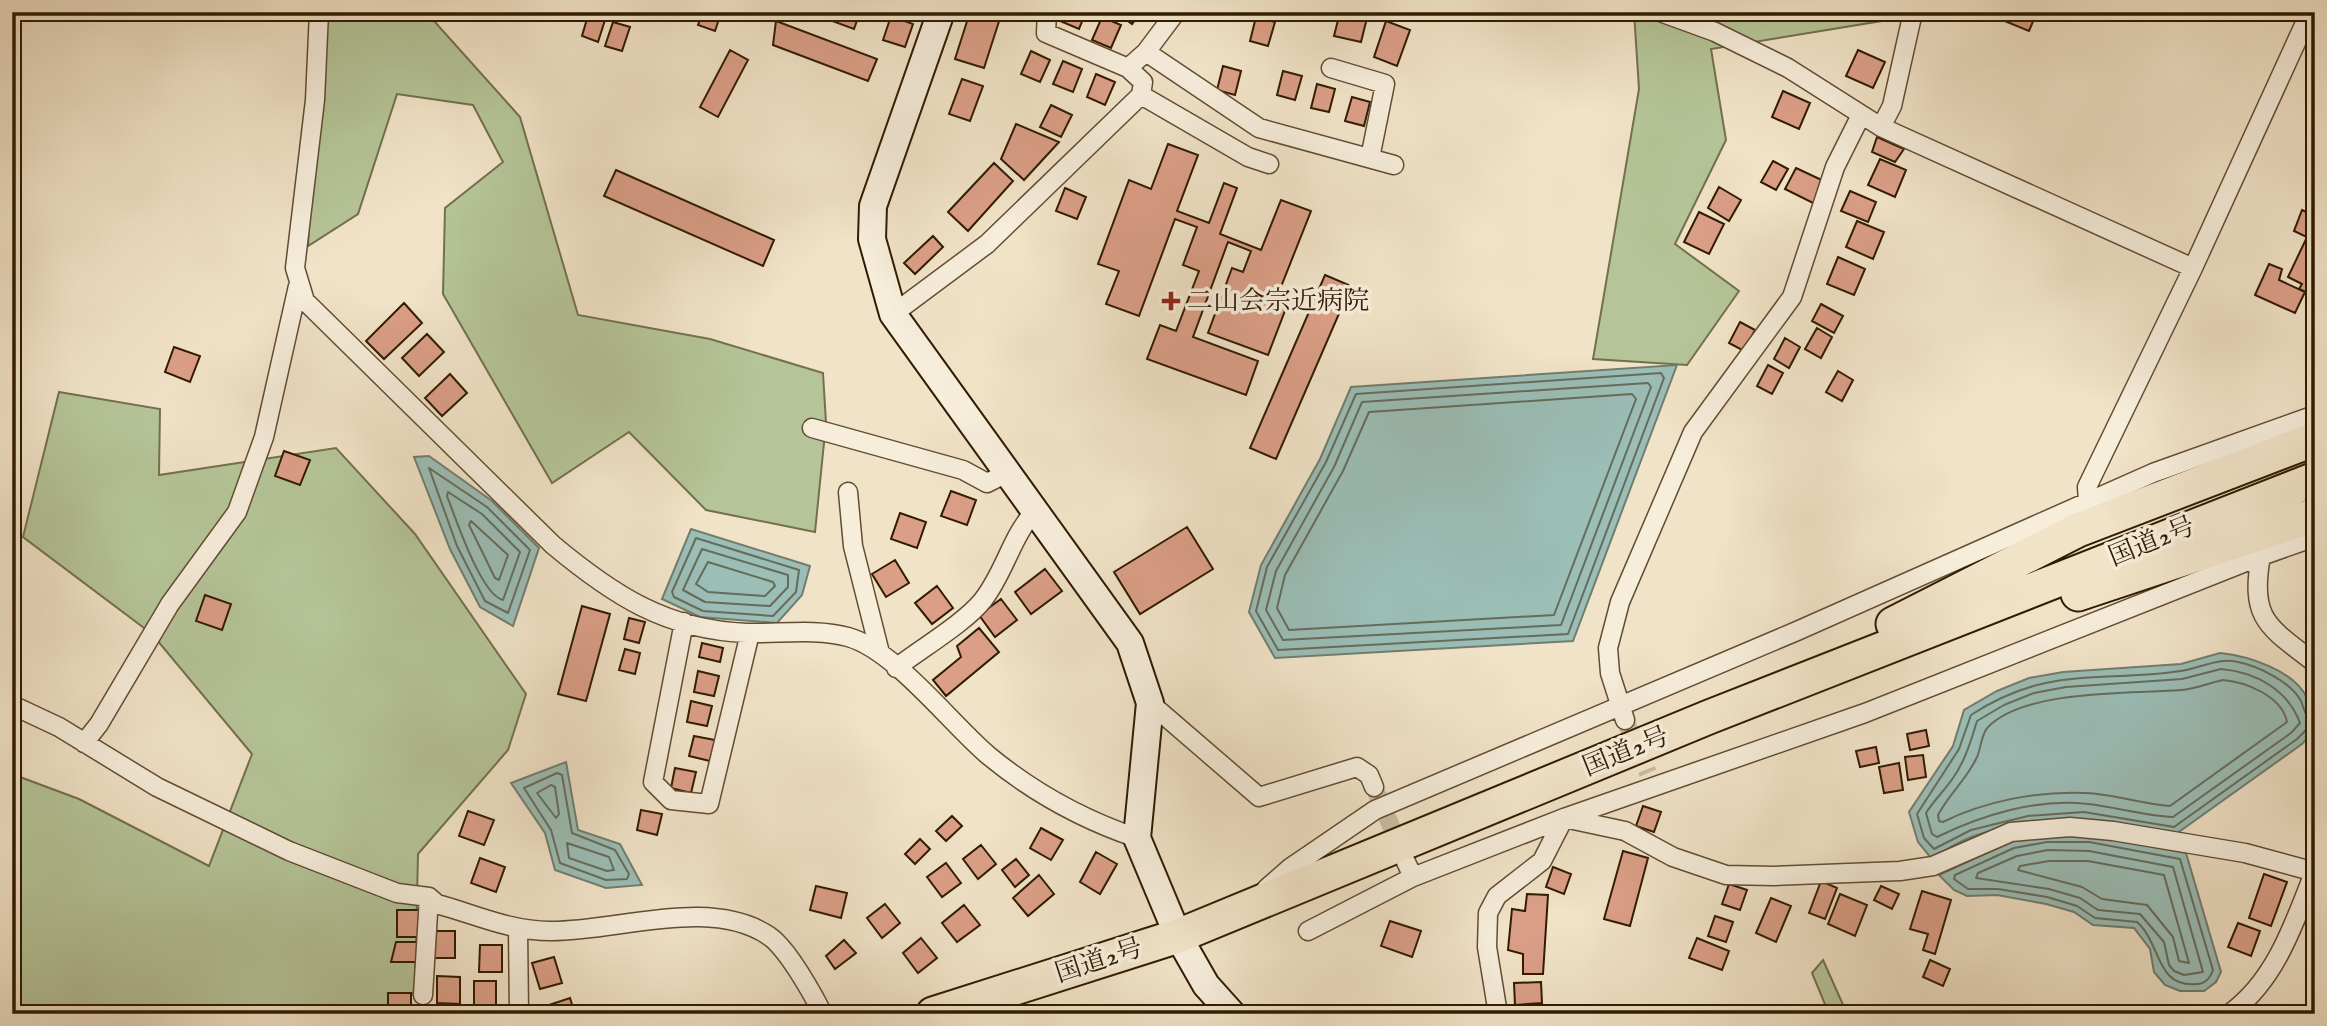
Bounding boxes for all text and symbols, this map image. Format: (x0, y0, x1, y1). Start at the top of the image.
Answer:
place label: 二山会宗近病院 (1187, 285, 1369, 318)
marker: 二山会宗近病院 (1161, 291, 1181, 311)
street label: 国道2号 (2104, 510, 2200, 574)
street label: 国道2号 (1578, 720, 1674, 784)
street label: 国道2号 (1051, 931, 1147, 991)

